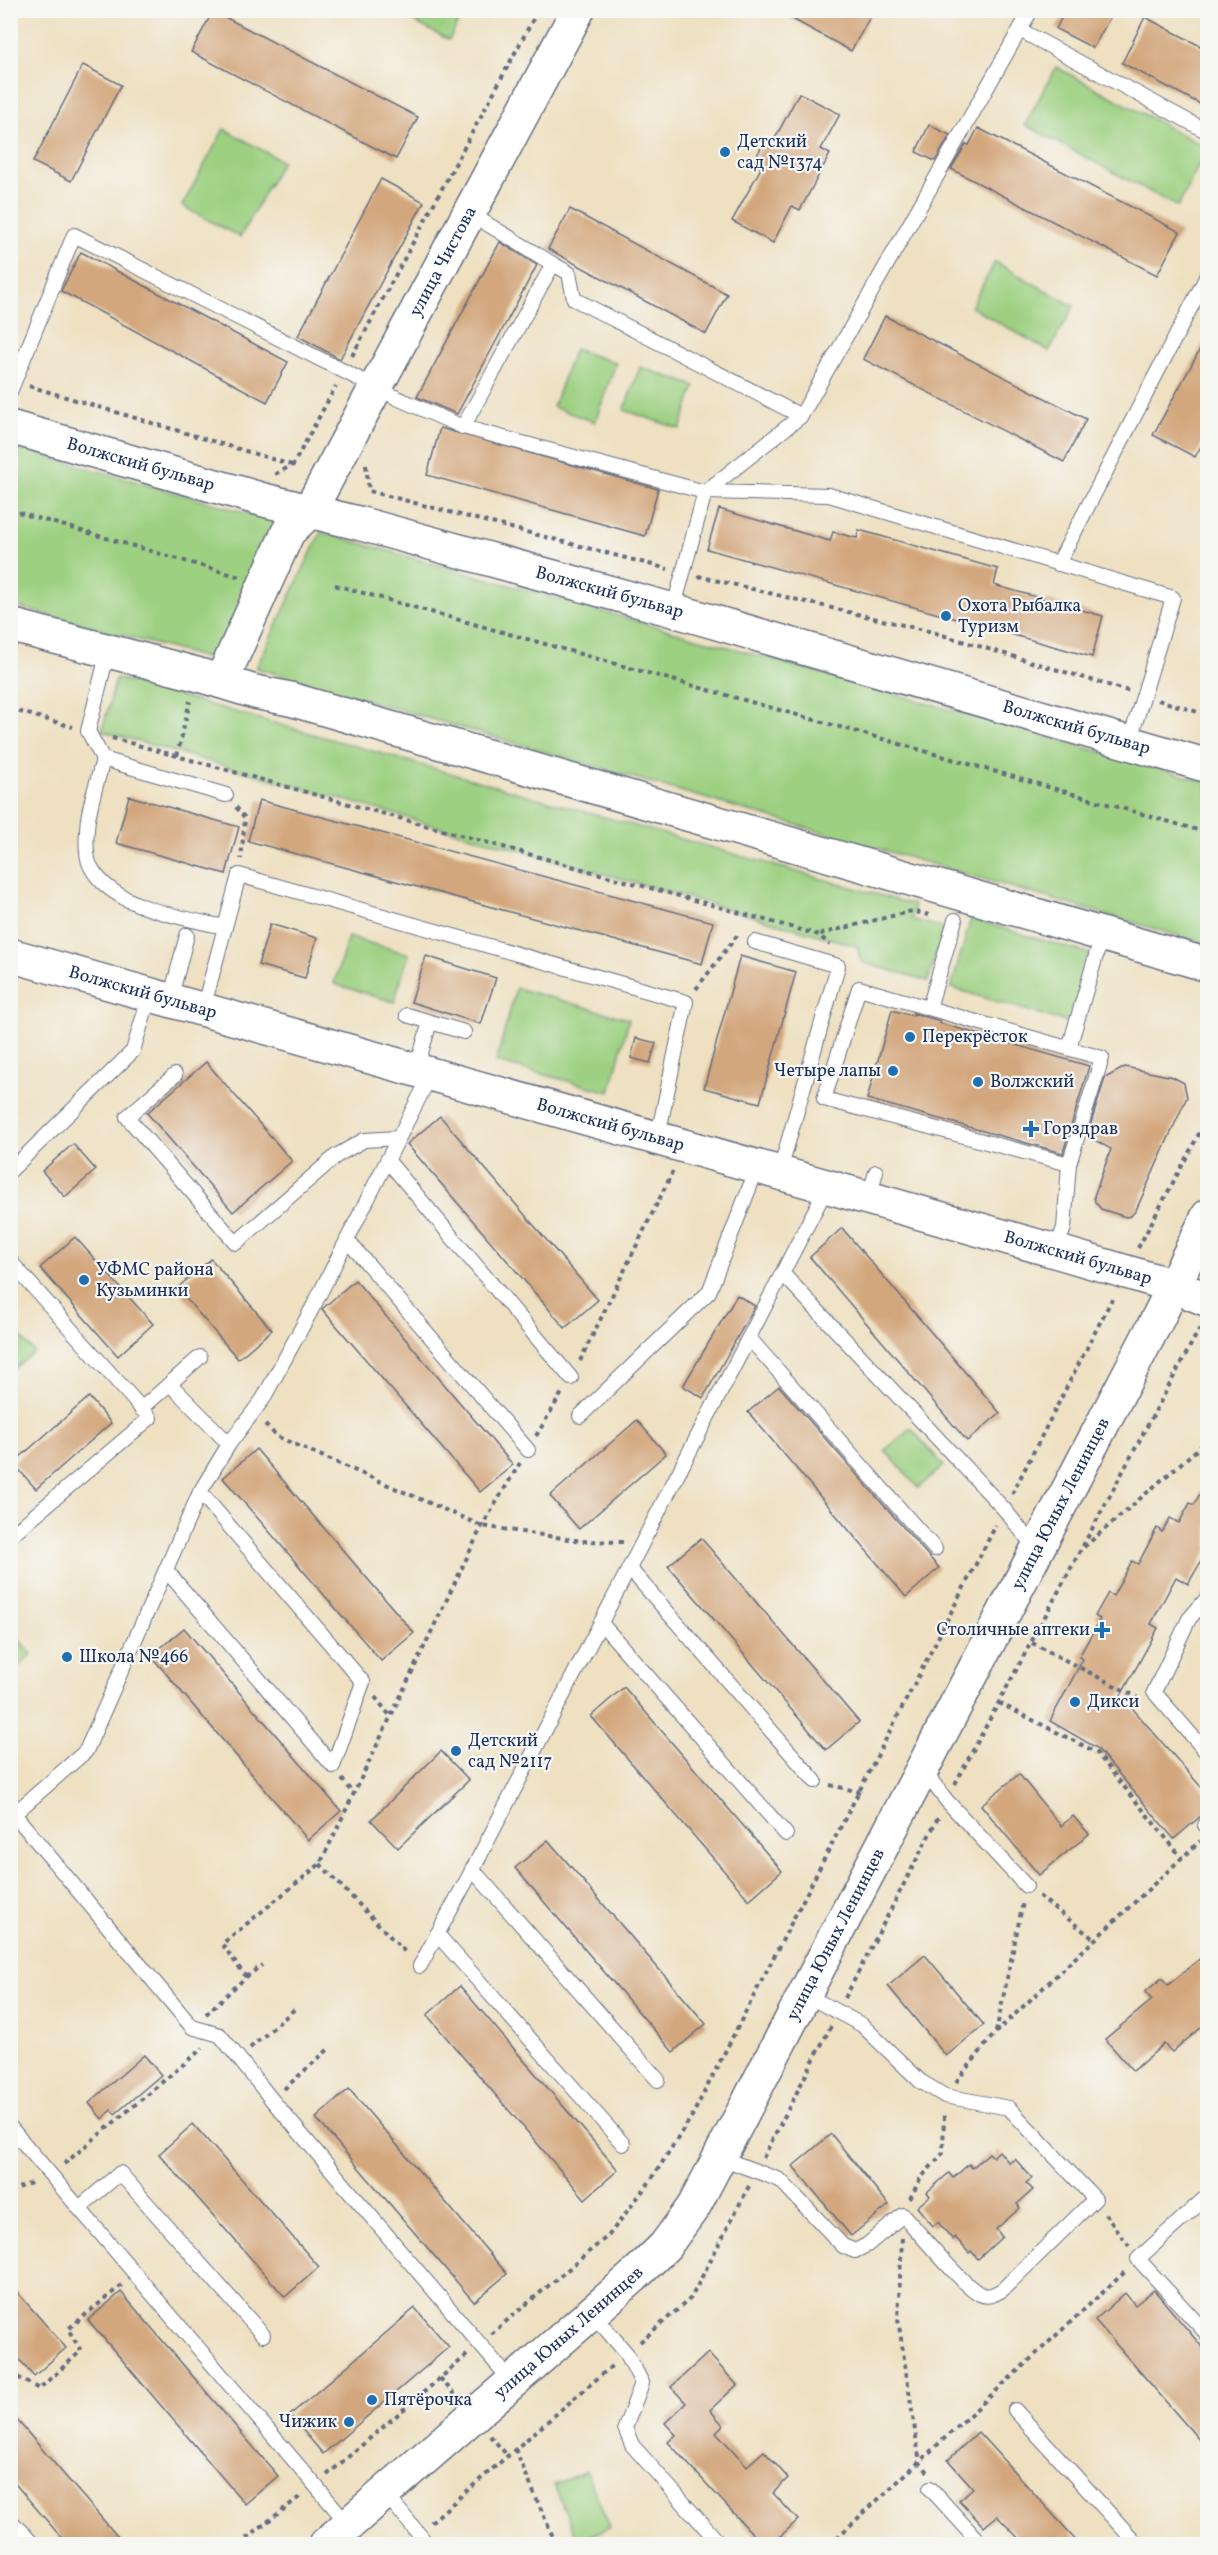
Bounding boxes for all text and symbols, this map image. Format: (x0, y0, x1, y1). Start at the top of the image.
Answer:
place label: Детский сад №1374 (737, 130, 823, 176)
marker: Детский сад №1374 (718, 145, 732, 159)
street label: улица Чистова (403, 202, 483, 321)
street label: Волжский бульвар (64, 431, 218, 498)
street label: Волжский бульвар (533, 560, 687, 625)
place label: Охота Рыбалка Туризм (958, 594, 1081, 640)
marker: Охота Рыбалка Туризм (939, 609, 953, 623)
street label: Волжский бульвар (999, 694, 1153, 761)
street label: Волжский бульвар (66, 960, 220, 1025)
place label: Перекрёсток (922, 1025, 1028, 1050)
marker: Перекрёсток (903, 1030, 917, 1044)
place label: Четыре лапы (774, 1059, 881, 1084)
marker: Четыре лапы (886, 1064, 900, 1078)
place label: Волжский (990, 1070, 1074, 1095)
marker: Волжский (971, 1075, 985, 1089)
street label: Волжский бульвар (533, 1092, 687, 1158)
place label: Горздрав (1043, 1117, 1118, 1142)
marker: Горздрав (1024, 1122, 1038, 1136)
street label: Волжский бульвар (1001, 1225, 1155, 1291)
place label: УФМС района Кузьминки (96, 1258, 214, 1304)
marker: УФМС района Кузьминки (77, 1273, 91, 1287)
street label: улица Юных Ленинцев (1005, 1413, 1116, 1594)
place label: Столичные аптеки (937, 1618, 1090, 1643)
marker: Столичные аптеки (1095, 1623, 1109, 1637)
place label: Школа №466 (79, 1645, 188, 1670)
marker: Школа №466 (60, 1650, 74, 1664)
place label: Дикси (1087, 1690, 1139, 1715)
marker: Дикси (1068, 1695, 1082, 1709)
place label: Детский сад №2117 (468, 1729, 552, 1775)
marker: Детский сад №2117 (449, 1744, 463, 1758)
street label: улица Юных Ленинцев (780, 1844, 891, 2025)
street label: улица Юных Ленинцев (489, 2261, 649, 2405)
place label: Пятёрочка (384, 2388, 472, 2413)
marker: Пятёрочка (365, 2393, 379, 2407)
place label: Чижик (279, 2410, 337, 2435)
marker: Чижик (342, 2415, 356, 2429)

